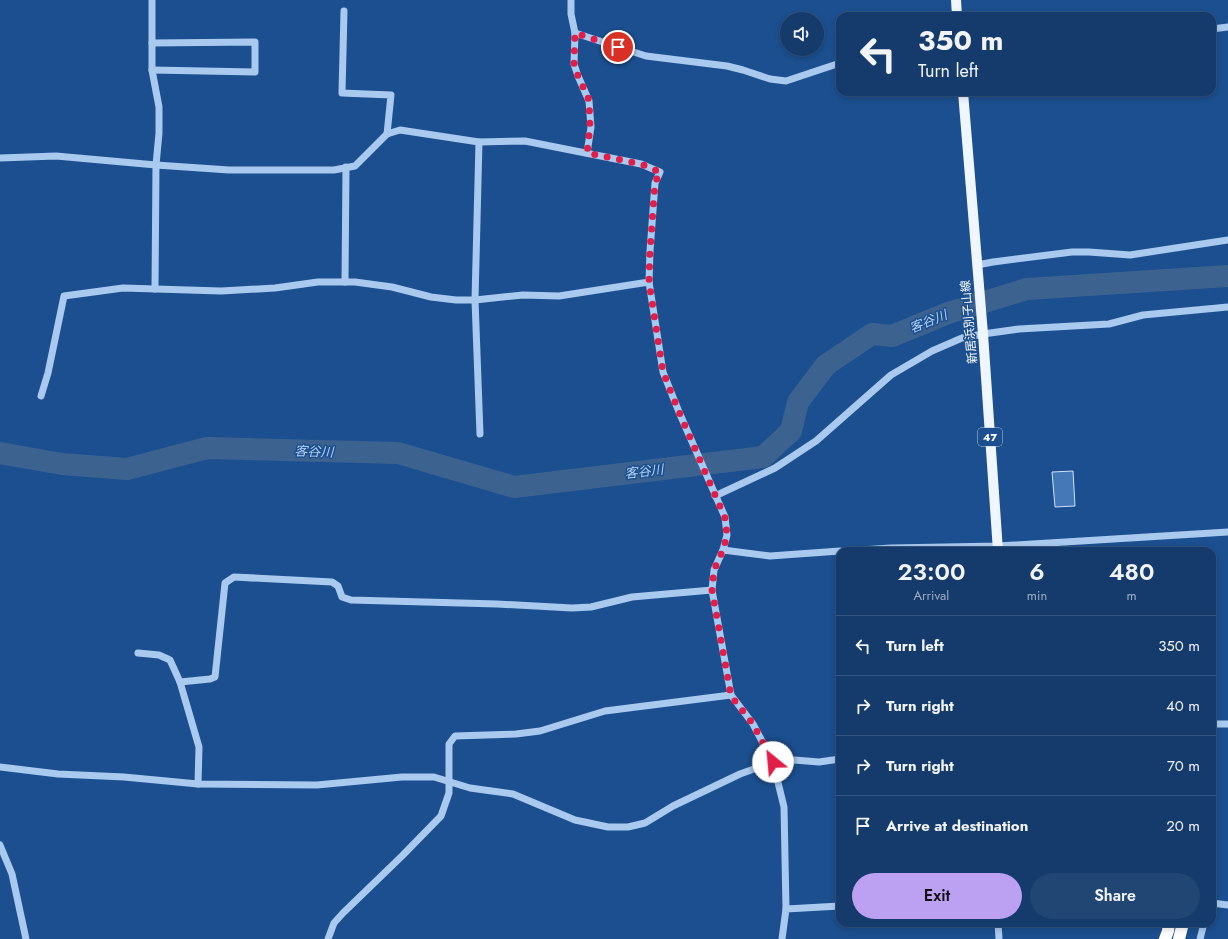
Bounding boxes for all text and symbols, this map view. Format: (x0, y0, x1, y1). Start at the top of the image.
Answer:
map controls (780, 12, 824, 56)
button: sound (780, 12, 824, 56)
text: 350 m (918, 20, 1003, 61)
icon: left (852, 28, 904, 80)
pin (601, 30, 635, 64)
icon: arrive (607, 36, 629, 58)
text: Turn left (918, 58, 978, 84)
street label: 新居浜別子山線 (956, 279, 982, 365)
water label: 客谷川 (907, 305, 952, 338)
road number: 47 (978, 428, 1002, 446)
water label: 客谷川 (294, 441, 336, 462)
water label: 客谷川 (624, 459, 667, 483)
text: 23:00 (898, 554, 965, 589)
text: 6 (1029, 554, 1045, 589)
text: 480 (1109, 554, 1155, 589)
text: Arrival (914, 586, 949, 605)
text: min (1027, 586, 1047, 605)
text: m (1127, 586, 1137, 605)
icon: left (852, 635, 874, 657)
text: Turn left (886, 635, 944, 657)
text: 350 m (1158, 635, 1200, 657)
icon: right (852, 695, 874, 717)
text: Turn right (886, 695, 954, 717)
text: 40 m (1166, 695, 1200, 717)
position arrow (752, 741, 794, 783)
icon: right (852, 755, 874, 777)
text: Turn right (886, 755, 954, 777)
text: 70 m (1167, 755, 1200, 777)
icon: arrive (852, 815, 874, 837)
text: Arrive at destination (886, 815, 1028, 837)
text: 20 m (1166, 815, 1200, 837)
button: Exit (852, 873, 1022, 919)
button: Share (1030, 873, 1200, 919)

